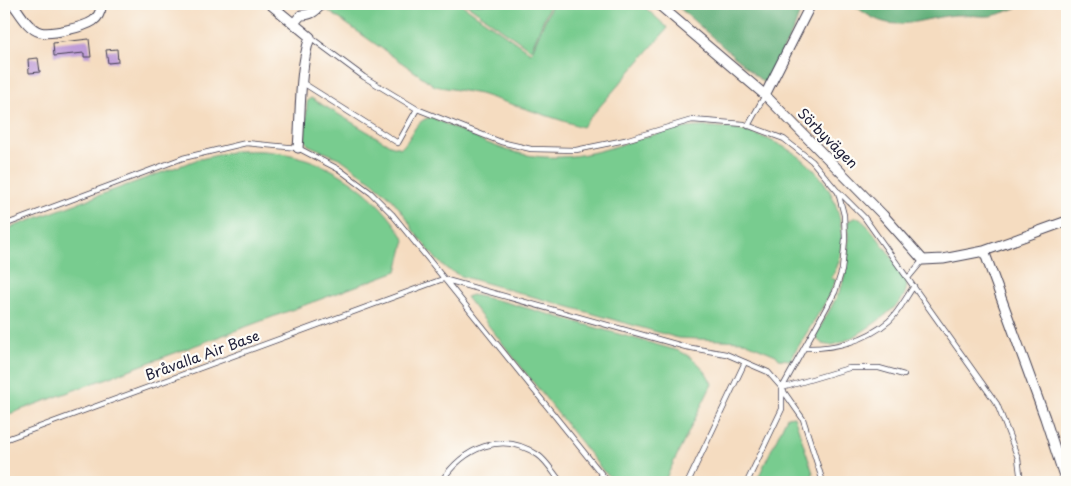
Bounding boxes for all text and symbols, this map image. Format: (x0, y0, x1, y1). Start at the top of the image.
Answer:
street label: Sörbyvägen (793, 103, 863, 173)
street label: Bråvalla Air Base (142, 325, 262, 385)

